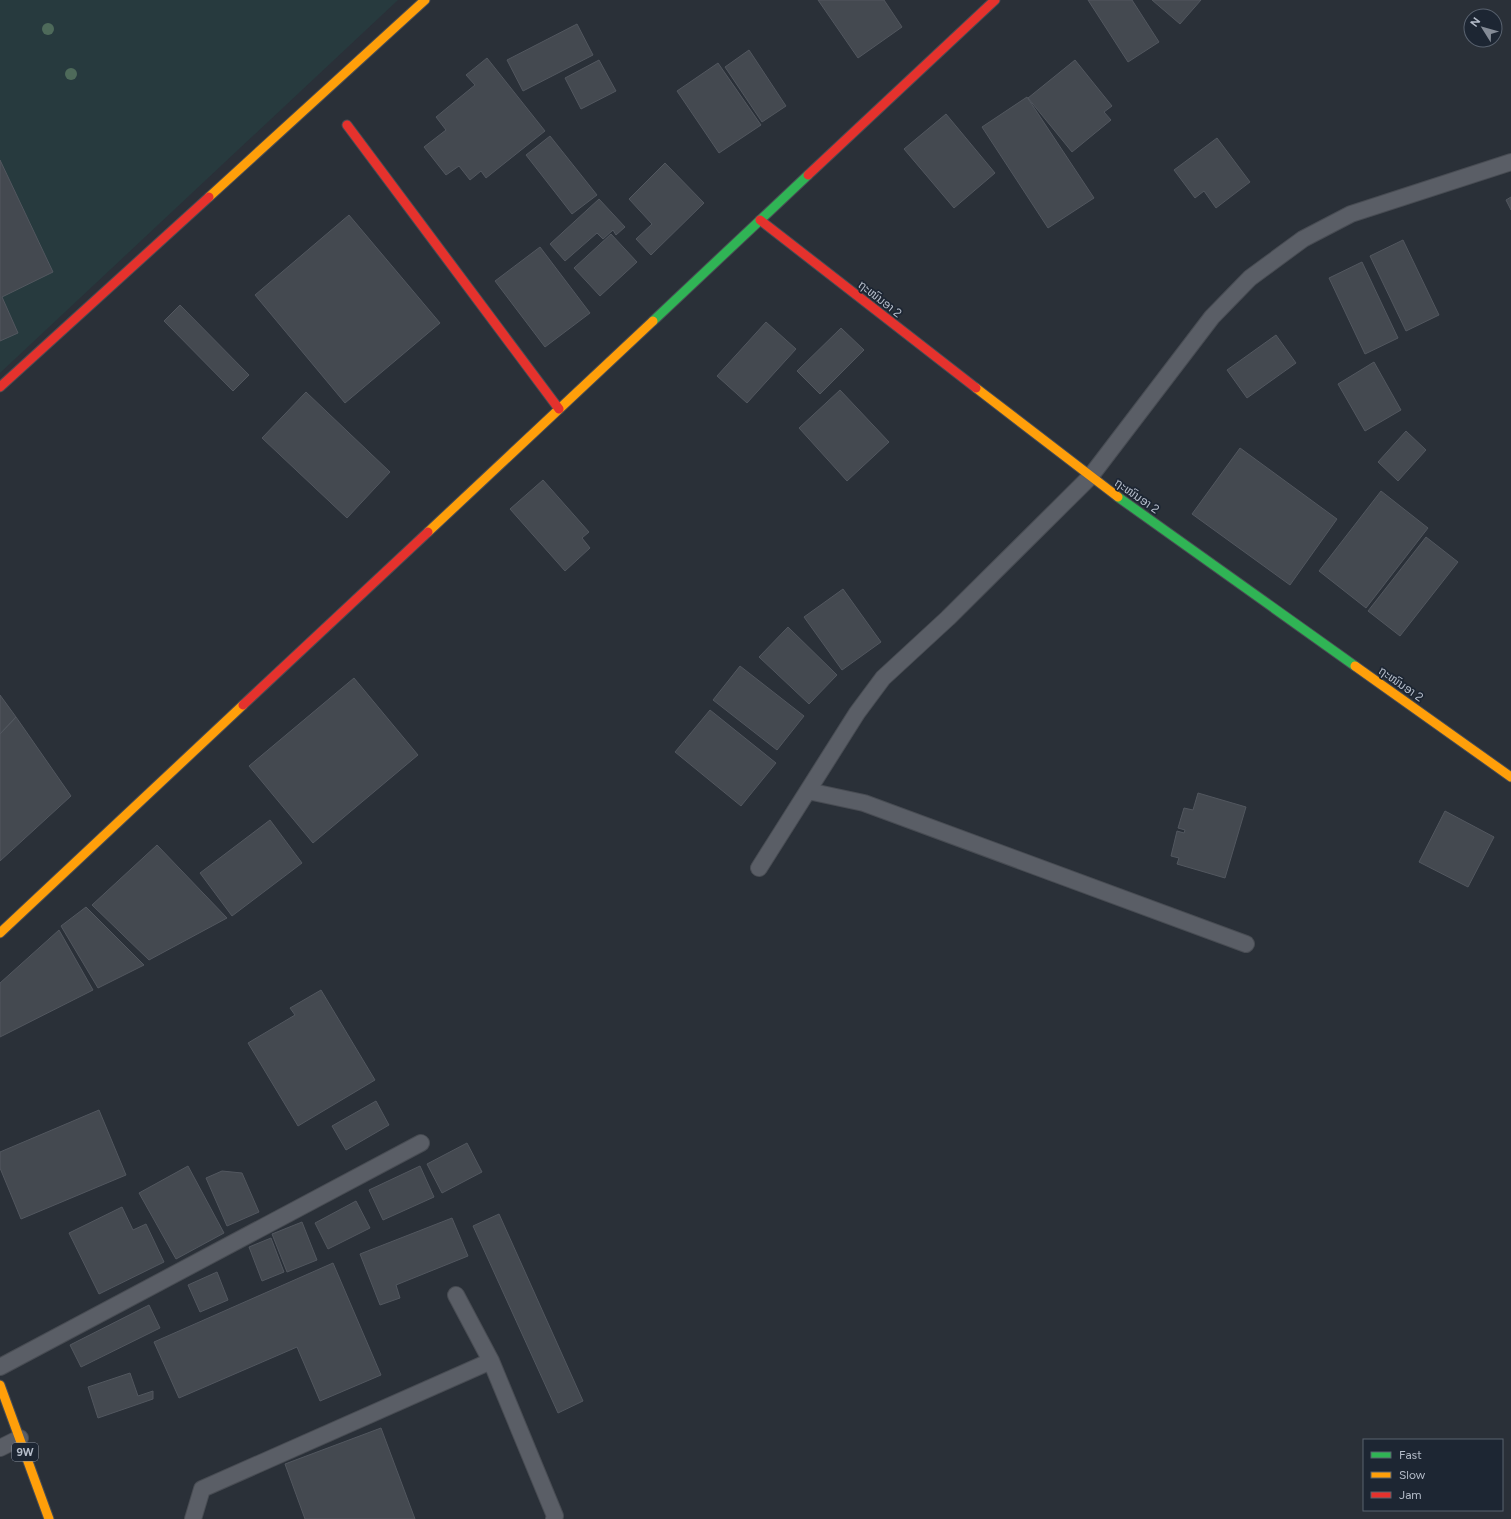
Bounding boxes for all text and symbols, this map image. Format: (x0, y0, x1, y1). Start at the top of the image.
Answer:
north arrow (1463, 8, 1503, 48)
text: N (1468, 15, 1483, 30)
street label: ຖະໜົນອາ 2 (855, 278, 905, 320)
street label: ຖະໜົນອາ 2 (1112, 475, 1162, 517)
street label: ຖະໜົນອາ 2 (1376, 663, 1426, 705)
legend (1363, 1439, 1503, 1511)
road number: 9W (12, 1443, 38, 1461)
text: Fast (1399, 1448, 1422, 1462)
text: Slow (1399, 1468, 1426, 1482)
text: Jam (1399, 1488, 1422, 1502)

